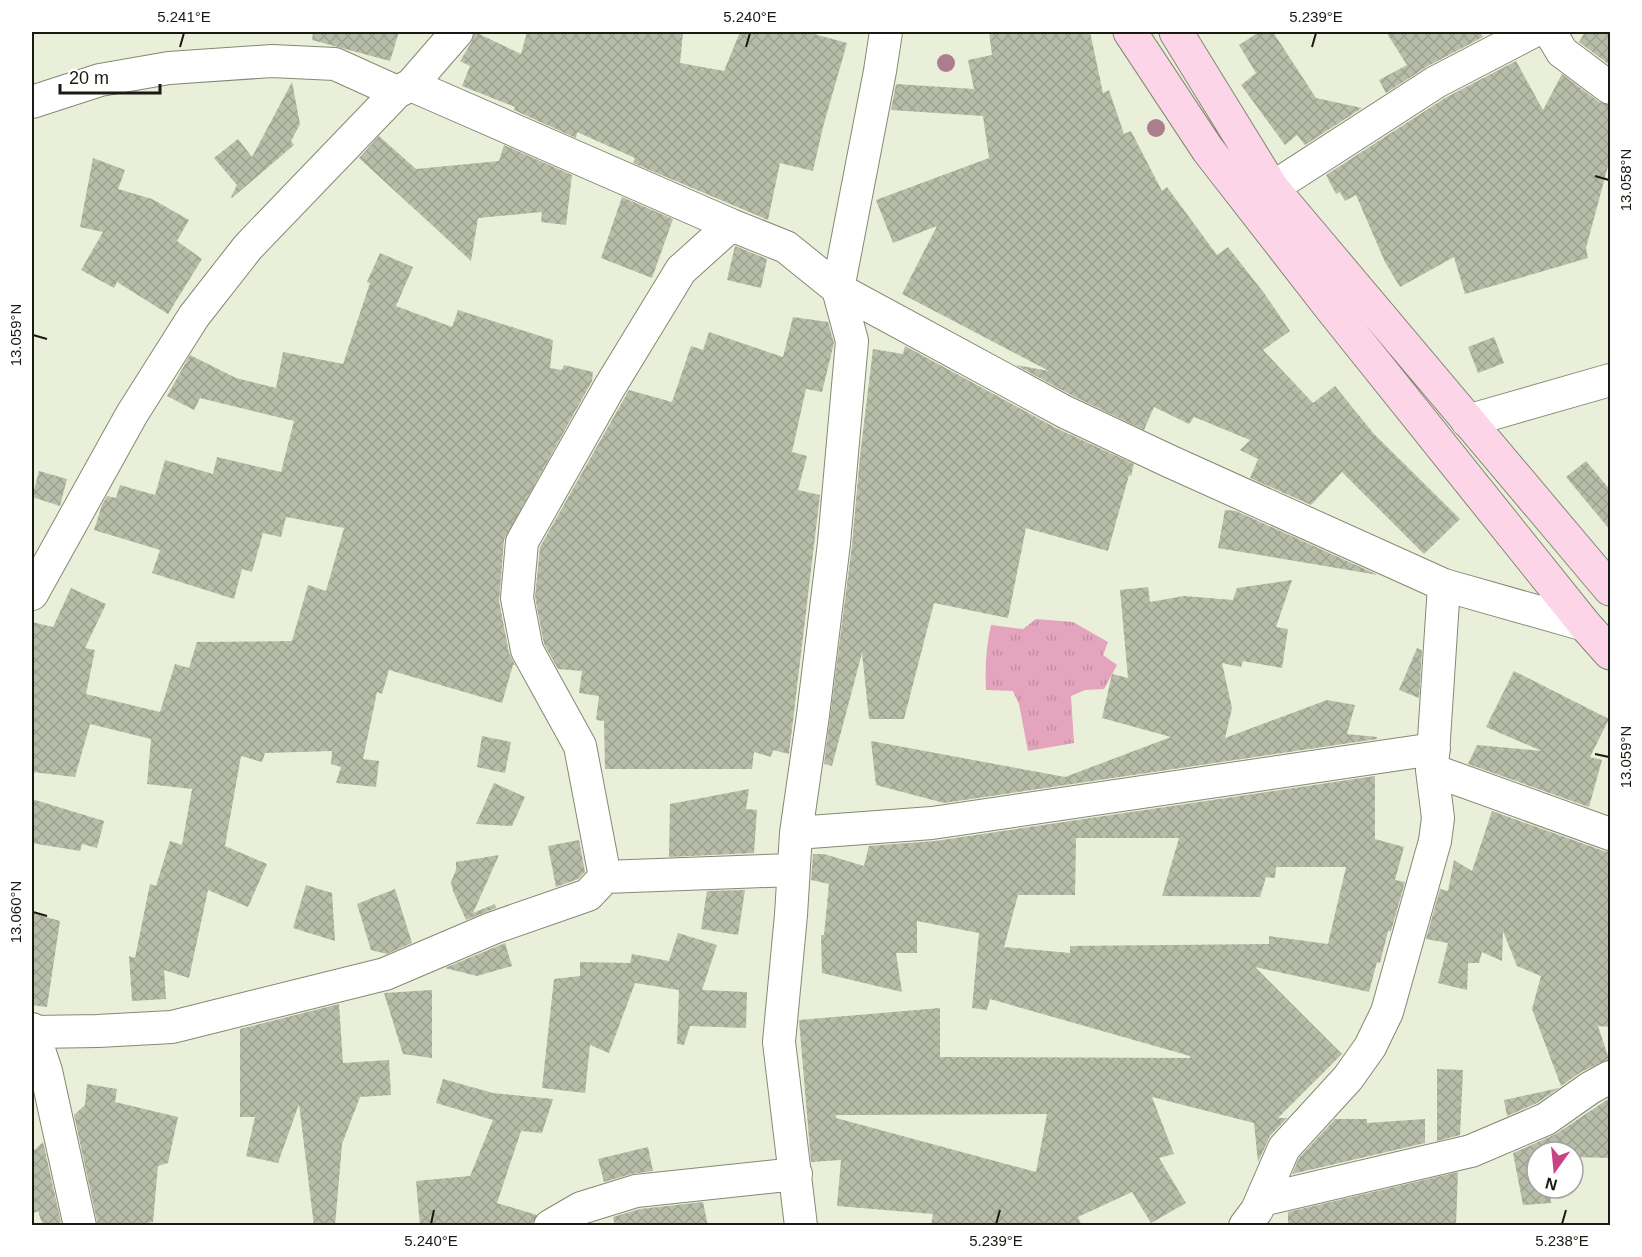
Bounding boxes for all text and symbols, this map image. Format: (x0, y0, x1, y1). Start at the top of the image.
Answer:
text: 5.241°E (157, 8, 211, 25)
text: 5.240°E (723, 8, 777, 25)
text: 5.239°E (1289, 8, 1343, 25)
scale bar (60, 57, 160, 95)
text: 20 m (69, 68, 109, 88)
text: 13.058°N (1617, 149, 1634, 211)
text: 13.059°N (7, 304, 24, 366)
text: 13.059°N (1617, 726, 1634, 788)
text: 13.060°N (7, 881, 24, 943)
north arrow (1525, 1140, 1585, 1200)
text: N (1543, 1174, 1559, 1194)
text: 5.240°E (404, 1232, 458, 1249)
text: 5.239°E (969, 1232, 1023, 1249)
text: 5.238°E (1535, 1232, 1589, 1249)

